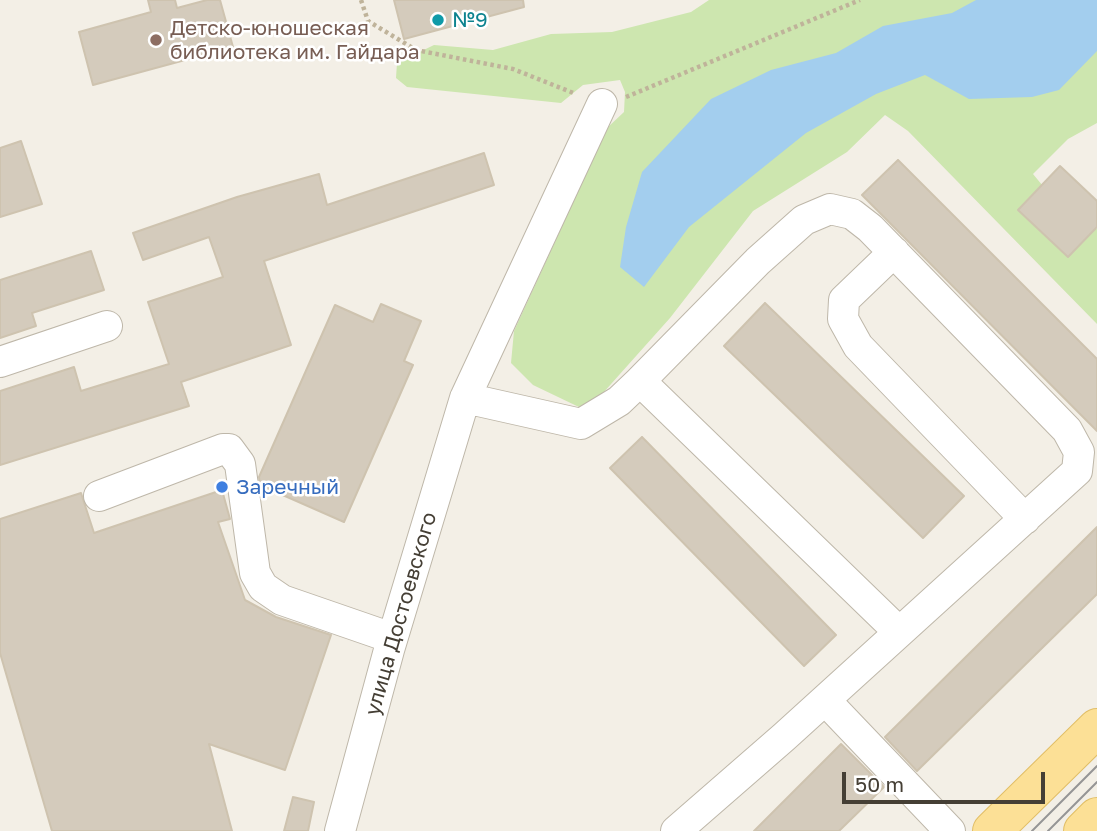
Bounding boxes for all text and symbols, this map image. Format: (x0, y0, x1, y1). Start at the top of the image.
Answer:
place label: №9 (452, 7, 488, 33)
marker: №9 (430, 12, 446, 28)
place label: Детско-юношеская библиотека им. Гайдара (170, 15, 420, 65)
marker: Детско-юношеская библиотека им. Гайдара (148, 32, 164, 48)
place label: Заречный (236, 474, 339, 500)
marker: Заречный (214, 479, 230, 495)
street label: улица Достоевского (360, 509, 442, 719)
scale bar (845, 758, 1048, 802)
text: 50 m (855, 771, 904, 797)

